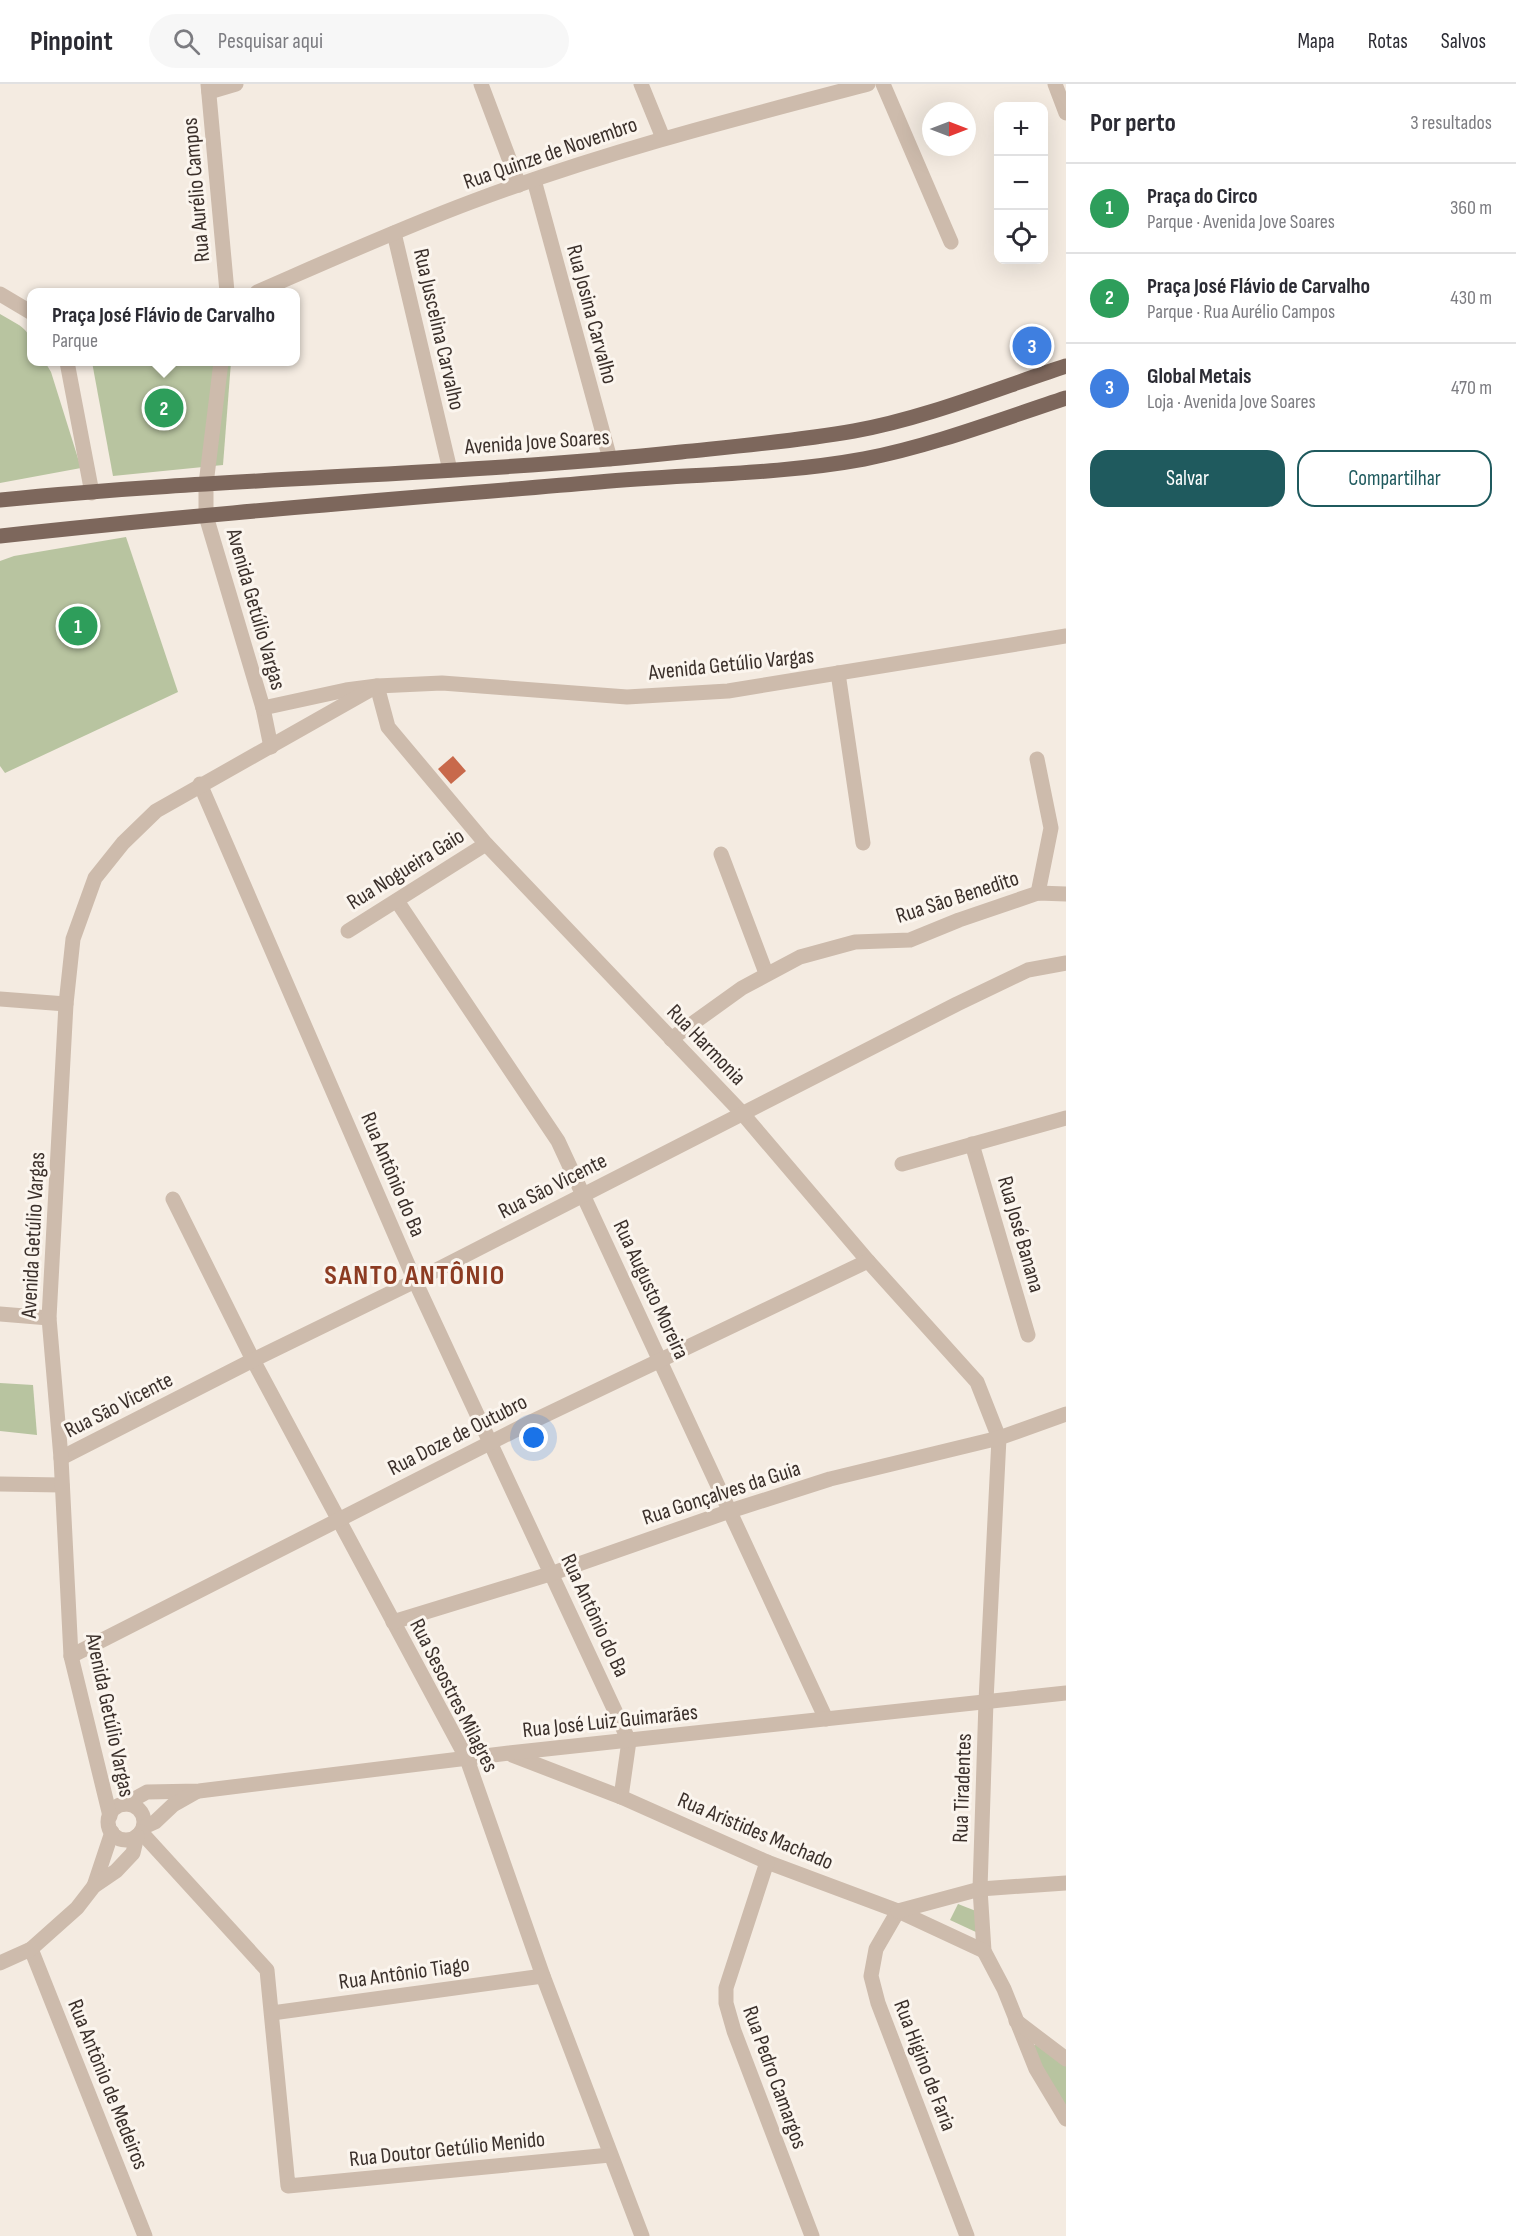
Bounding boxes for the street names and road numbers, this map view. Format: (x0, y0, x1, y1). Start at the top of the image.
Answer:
street label: Rua Quinze de Novembro (460, 111, 641, 196)
street label: Rua Aurélio Campos (177, 116, 216, 263)
street label: Rua Josina Carvalho (560, 242, 623, 387)
street label: Rua Juscelina Carvalho (407, 246, 470, 413)
street label: Avenida Jove Soares (463, 424, 610, 461)
street label: Avenida Getúlio Vargas (219, 525, 291, 693)
street label: Avenida Getúlio Vargas (646, 642, 815, 687)
street label: Rua Nogueira Gaio (342, 823, 469, 916)
street label: Rua São Benedito (893, 865, 1022, 930)
street label: Rua Harmonia (661, 999, 751, 1091)
street label: Rua Antônio do Ba (354, 1108, 431, 1241)
street label: Rua São Vicente (494, 1147, 612, 1225)
street label: Avenida Getúlio Vargas (16, 1151, 51, 1320)
street label: Rua José Banana (991, 1173, 1050, 1295)
street label: Rua Augusto Moreira (607, 1216, 695, 1364)
street label: Rua São Vicente (60, 1366, 178, 1444)
street label: Rua Doze de Outubro (384, 1389, 532, 1482)
street label: Rua Gonçalves da Guia (639, 1455, 804, 1532)
street label: Rua Antônio do Ba (554, 1550, 635, 1681)
street label: Rua Sesostres Milagres (403, 1614, 504, 1777)
street label: Avenida Getúlio Vargas (79, 1630, 140, 1800)
street label: Rua José Luiz Guimarães (521, 1699, 699, 1744)
street label: Rua Tiradentes (947, 1733, 978, 1843)
street label: Rua Aristides Machado (674, 1786, 837, 1876)
street label: Rua Antônio Tiago (337, 1951, 471, 1996)
street label: Rua Antônio de Medeiros (61, 1996, 154, 2174)
street label: Rua Higino de Faria (887, 1996, 962, 2135)
street label: Rua Pedro Camargos (736, 2002, 813, 2153)
street label: Rua Doutor Getúlio Menido (348, 2126, 546, 2173)

